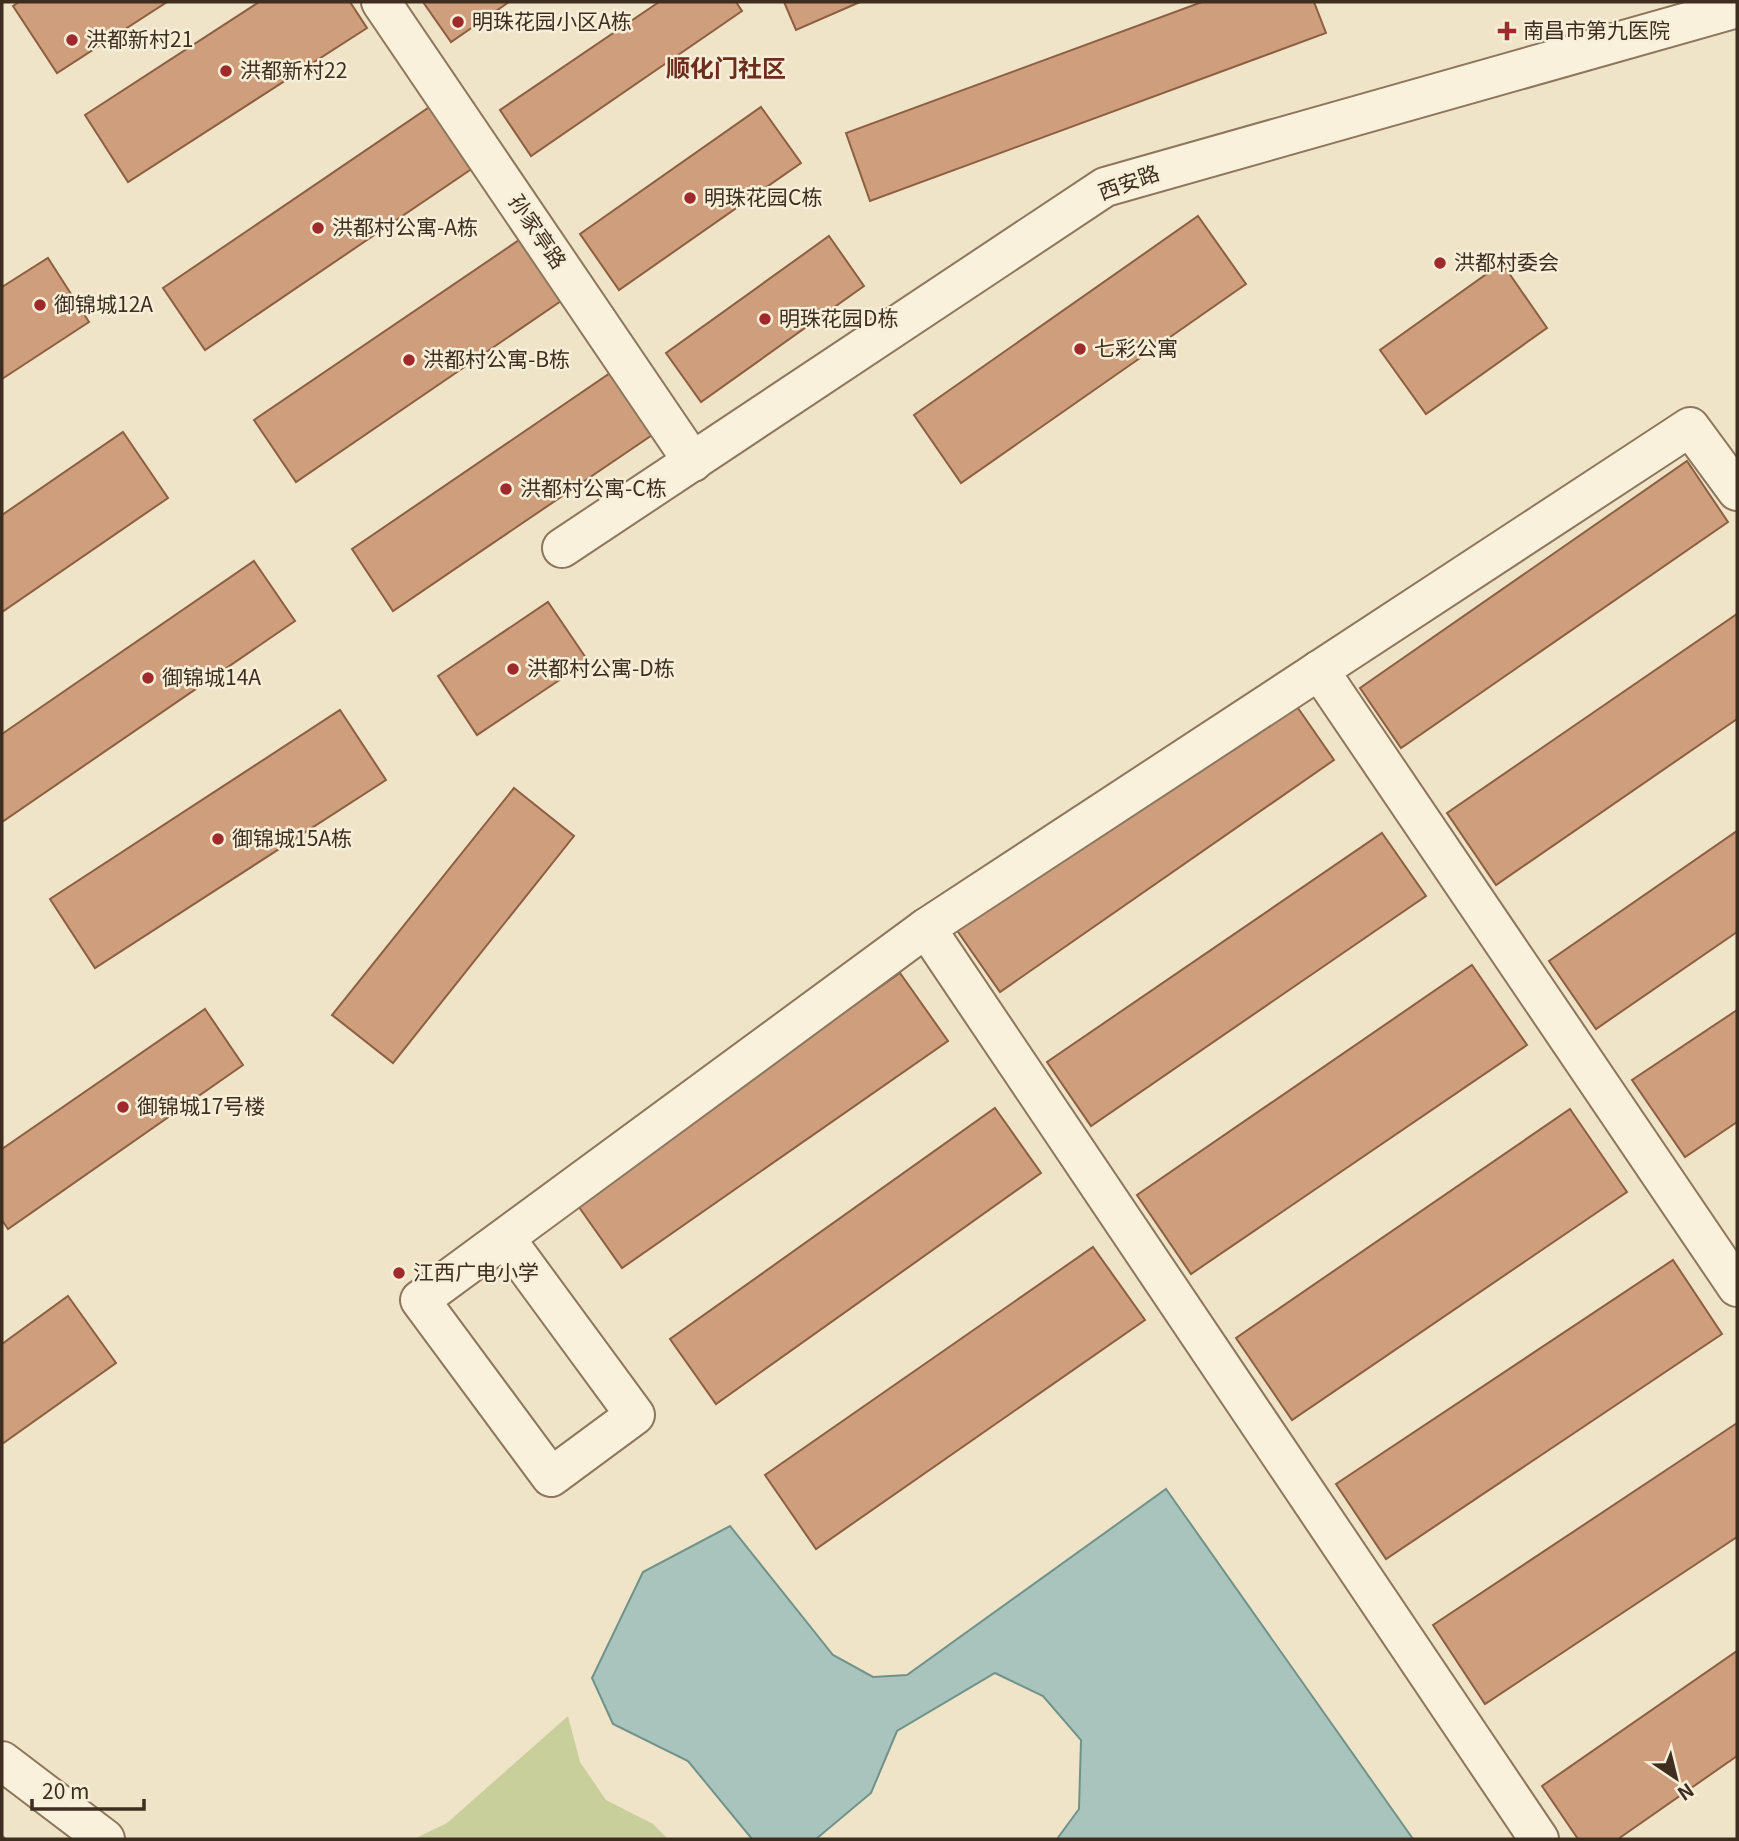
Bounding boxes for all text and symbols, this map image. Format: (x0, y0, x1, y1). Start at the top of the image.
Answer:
place label: 明珠花园小区A栋 (472, 5, 632, 35)
marker: 明珠花园小区A栋 (450, 14, 466, 30)
place label: 南昌市第九医院 (1523, 14, 1670, 44)
marker: 南昌市第九医院 (1497, 21, 1517, 41)
place label: 洪都新村21 (86, 23, 193, 53)
marker: 洪都新村21 (64, 32, 80, 48)
district label: 顺化门社区 (666, 49, 786, 84)
place label: 洪都新村22 (240, 54, 347, 84)
marker: 洪都新村22 (218, 63, 234, 79)
street label: 西安路 (1094, 156, 1163, 206)
place label: 明珠花园C栋 (704, 181, 822, 211)
street label: 孙家亭路 (503, 188, 575, 274)
marker: 明珠花园C栋 (682, 190, 698, 206)
place label: 洪都村公寓-A栋 (332, 211, 478, 241)
marker: 洪都村公寓-A栋 (310, 220, 326, 236)
place label: 洪都村委会 (1454, 246, 1559, 276)
marker: 洪都村委会 (1432, 255, 1448, 271)
place label: 御锦城12A (54, 288, 153, 318)
marker: 御锦城12A (32, 297, 48, 313)
place label: 明珠花园D栋 (779, 302, 898, 332)
marker: 明珠花园D栋 (757, 311, 773, 327)
place label: 七彩公寓 (1094, 332, 1178, 362)
marker: 七彩公寓 (1072, 341, 1088, 357)
place label: 洪都村公寓-B栋 (423, 343, 570, 373)
marker: 洪都村公寓-B栋 (401, 352, 417, 368)
place label: 洪都村公寓-C栋 (520, 472, 667, 502)
marker: 洪都村公寓-C栋 (498, 481, 514, 497)
place label: 洪都村公寓-D栋 (527, 652, 675, 682)
place label: 御锦城14A (162, 661, 261, 691)
marker: 洪都村公寓-D栋 (505, 661, 521, 677)
marker: 御锦城14A (140, 670, 156, 686)
place label: 御锦城15A栋 (232, 822, 352, 852)
marker: 御锦城15A栋 (210, 831, 226, 847)
place label: 御锦城17号楼 (137, 1090, 265, 1120)
marker: 御锦城17号楼 (115, 1099, 131, 1115)
place label: 江西广电小学 (413, 1256, 539, 1286)
marker: 江西广电小学 (391, 1265, 407, 1281)
north arrow (1641, 1743, 1711, 1813)
scale bar (32, 1768, 144, 1812)
text: 20 m (42, 1775, 89, 1805)
text: N (1673, 1778, 1700, 1808)

